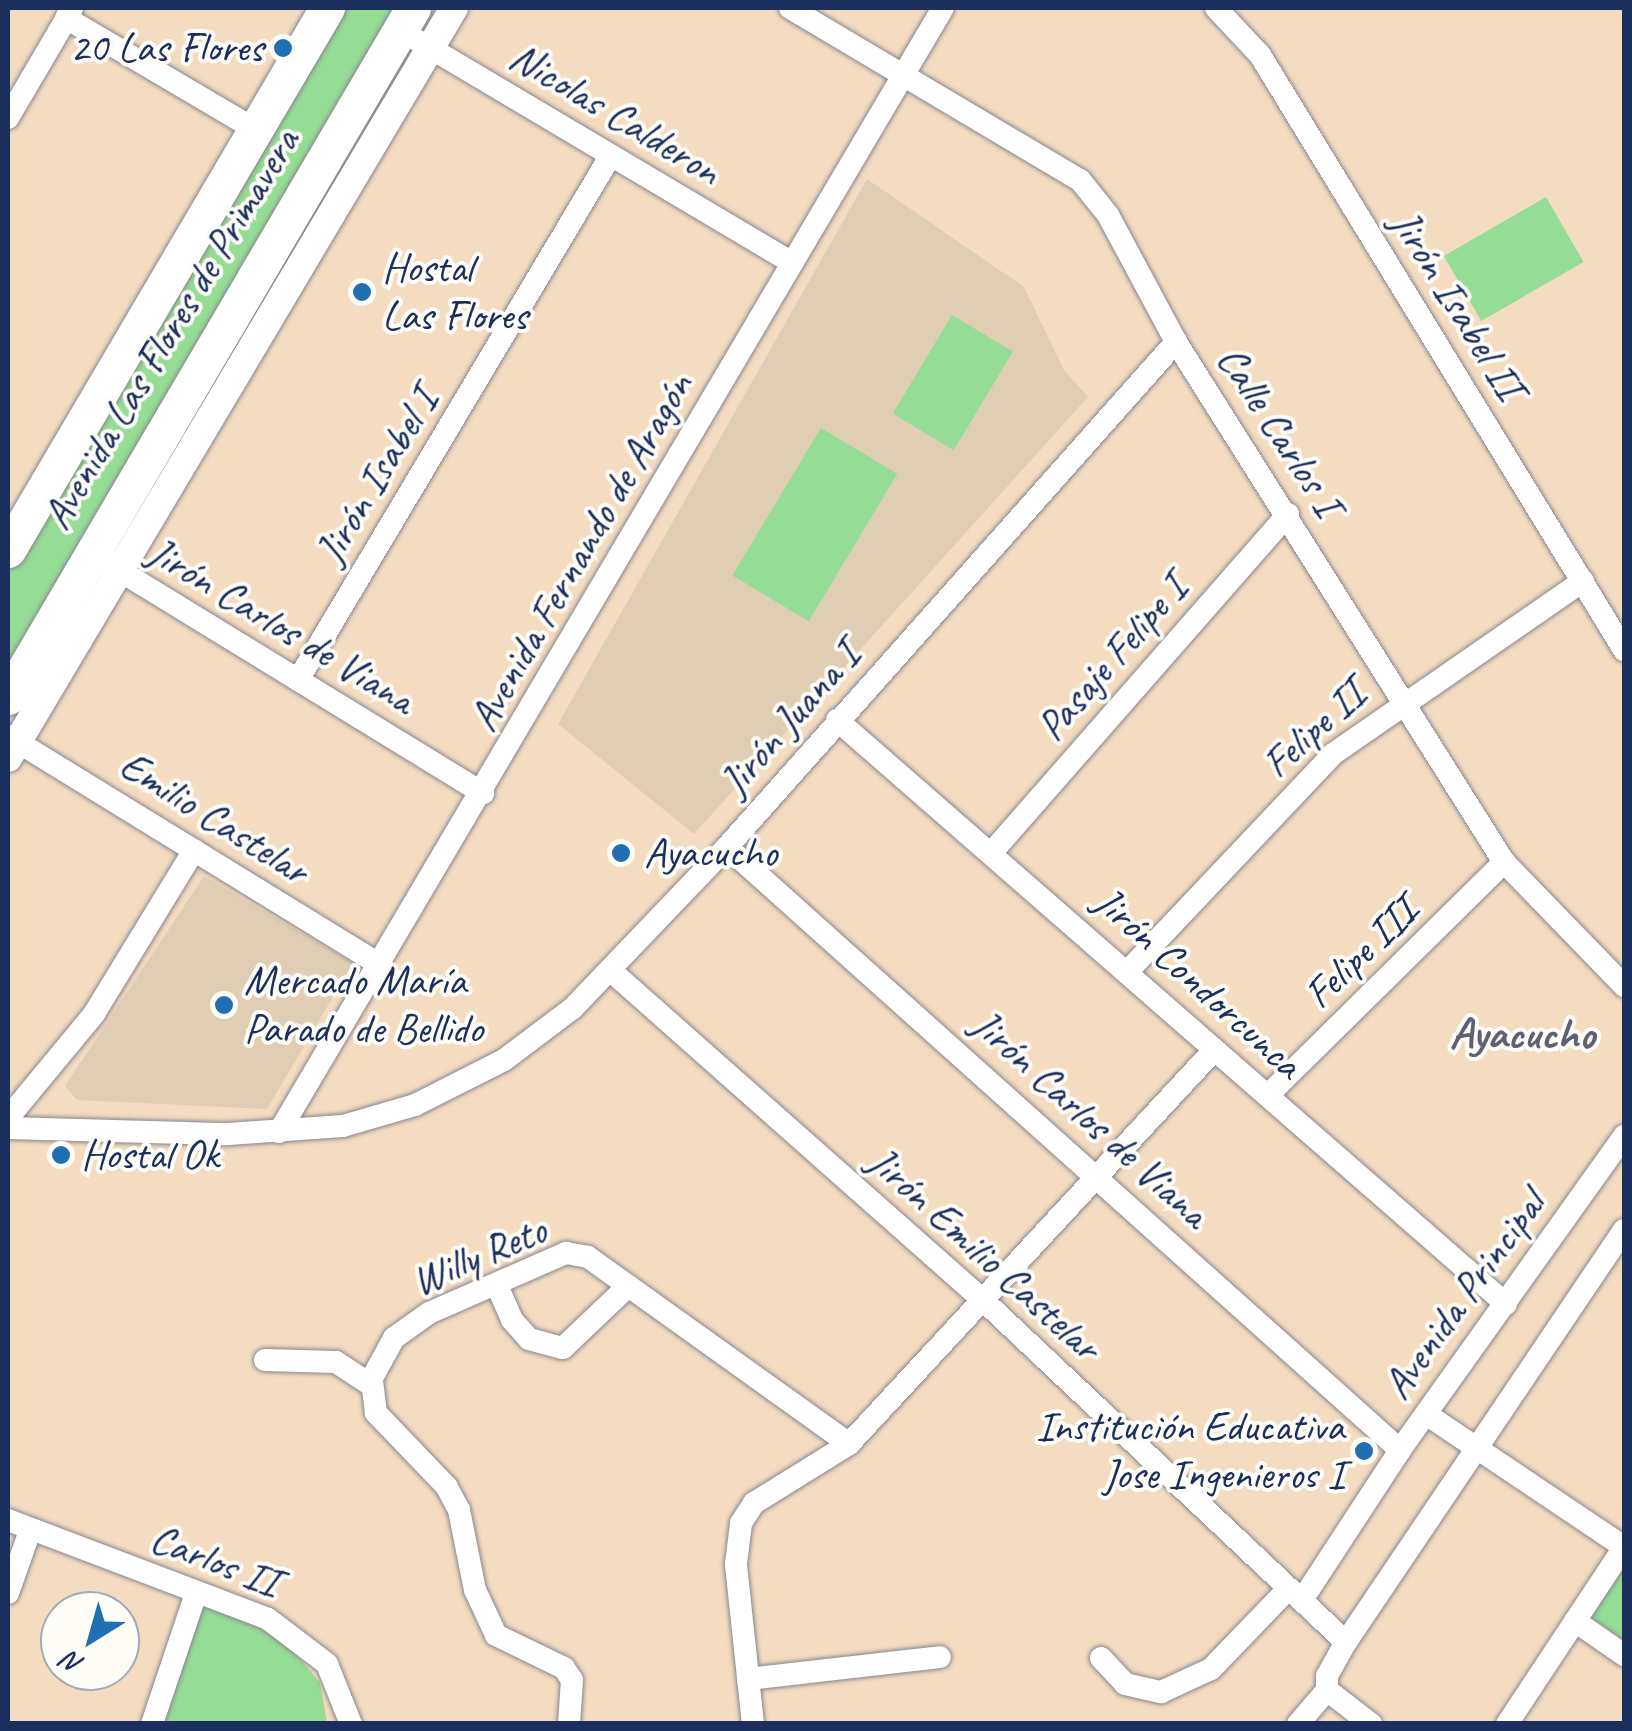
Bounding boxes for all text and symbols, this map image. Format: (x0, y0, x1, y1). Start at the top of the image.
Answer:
place label: 20 Las Flores (69, 23, 263, 73)
street label: Nicolas Calderon (501, 31, 729, 197)
marker: 20 Las Flores (272, 37, 294, 59)
street label: Avenida Las Flores de Primavera (31, 118, 311, 540)
street label: Jirón Isabel II (1379, 201, 1535, 409)
place label: Hostal Las Flores (382, 243, 528, 342)
marker: Hostal Las Flores (351, 281, 373, 303)
street label: Calle Carlos I (1205, 336, 1353, 526)
street label: Avenida Fernando de Aragón (458, 364, 704, 740)
street label: Jirón Isabel I (305, 379, 449, 573)
street label: Jirón Carlos de Viana (139, 527, 423, 725)
street label: Pasaje Felipe I (1026, 565, 1198, 751)
street label: Jirón Juana I (709, 632, 871, 806)
street label: Felipe II (1252, 670, 1376, 788)
street label: Emilio Castelar (110, 740, 318, 896)
place label: Ayacucho (644, 828, 777, 878)
marker: Ayacucho (608, 840, 634, 866)
street label: Jirón Condorcunca (1083, 876, 1313, 1090)
street label: Felipe III (1294, 887, 1428, 1019)
place label: Mercado María Parado de Bellido (244, 956, 483, 1054)
marker: Mercado María Parado de Bellido (213, 994, 235, 1016)
street label: Jirón Carlos de Viana (961, 999, 1219, 1239)
district label: Ayacucho (1449, 1007, 1595, 1061)
place label: Hostal Ok (81, 1130, 218, 1180)
street label: Jirón Emilio Castelar (858, 1137, 1110, 1371)
marker: Hostal Ok (50, 1144, 72, 1166)
street label: Avenida Principal (1372, 1181, 1556, 1409)
street label: Willy Reto (404, 1205, 554, 1307)
place label: Institución Educativa Jose Ingenieros I (1038, 1402, 1344, 1500)
marker: Institución Educativa Jose Ingenieros I (1353, 1440, 1375, 1462)
street label: Carlos II (143, 1513, 287, 1609)
north arrow (40, 1591, 140, 1691)
text: N (55, 1645, 90, 1683)

